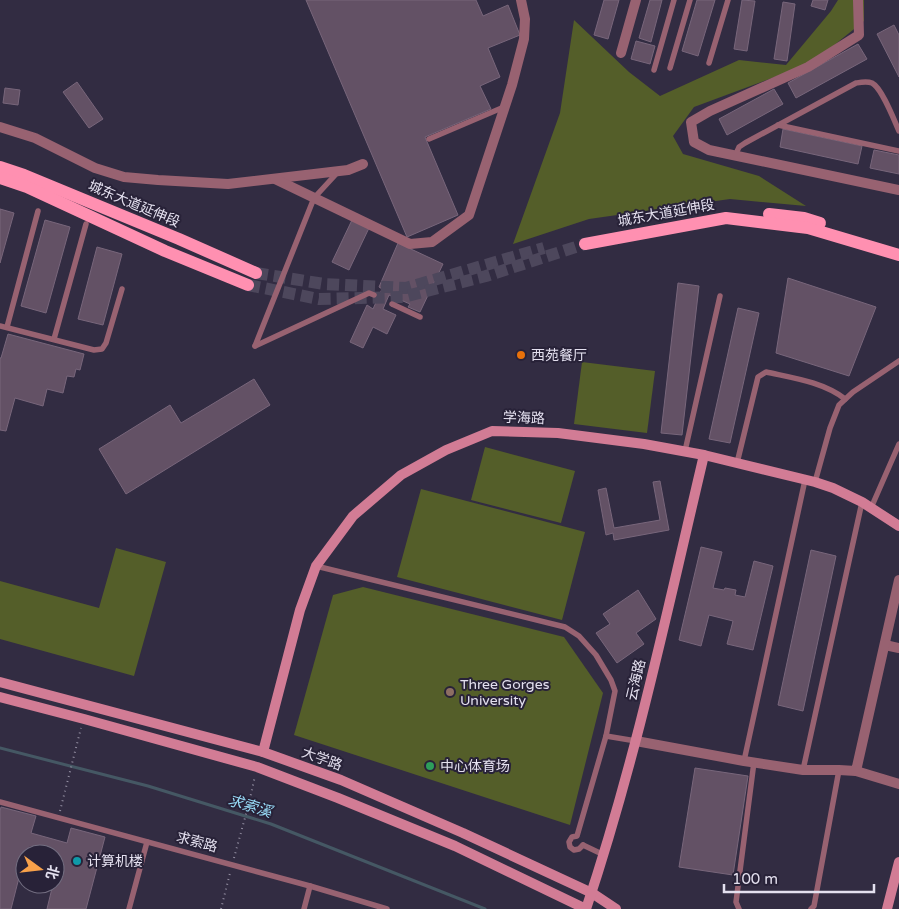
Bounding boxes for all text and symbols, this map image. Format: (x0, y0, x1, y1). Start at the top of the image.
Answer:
street label: 城东大道延伸段 (86, 177, 182, 231)
street label: 城东大道延伸段 (616, 196, 716, 230)
place label: 西苑餐厅 (531, 347, 587, 364)
marker: 西苑餐厅 (515, 349, 527, 361)
street label: 学海路 (503, 409, 545, 427)
street label: 云海路 (623, 658, 649, 702)
place label: Three Gorges University (460, 676, 550, 709)
marker: Three Gorges University (444, 686, 456, 698)
street label: 大学路 (299, 744, 345, 774)
place label: 中心体育场 (440, 758, 510, 775)
marker: 中心体育场 (424, 760, 436, 772)
water label: 求索溪 (226, 791, 276, 822)
street label: 求索路 (175, 828, 219, 856)
north arrow (15, 844, 65, 894)
place label: 计算机楼 (87, 853, 143, 870)
marker: 计算机楼 (71, 855, 83, 867)
scale bar (724, 862, 874, 894)
text: 北 (42, 863, 62, 881)
text: 100 m (732, 870, 778, 888)

